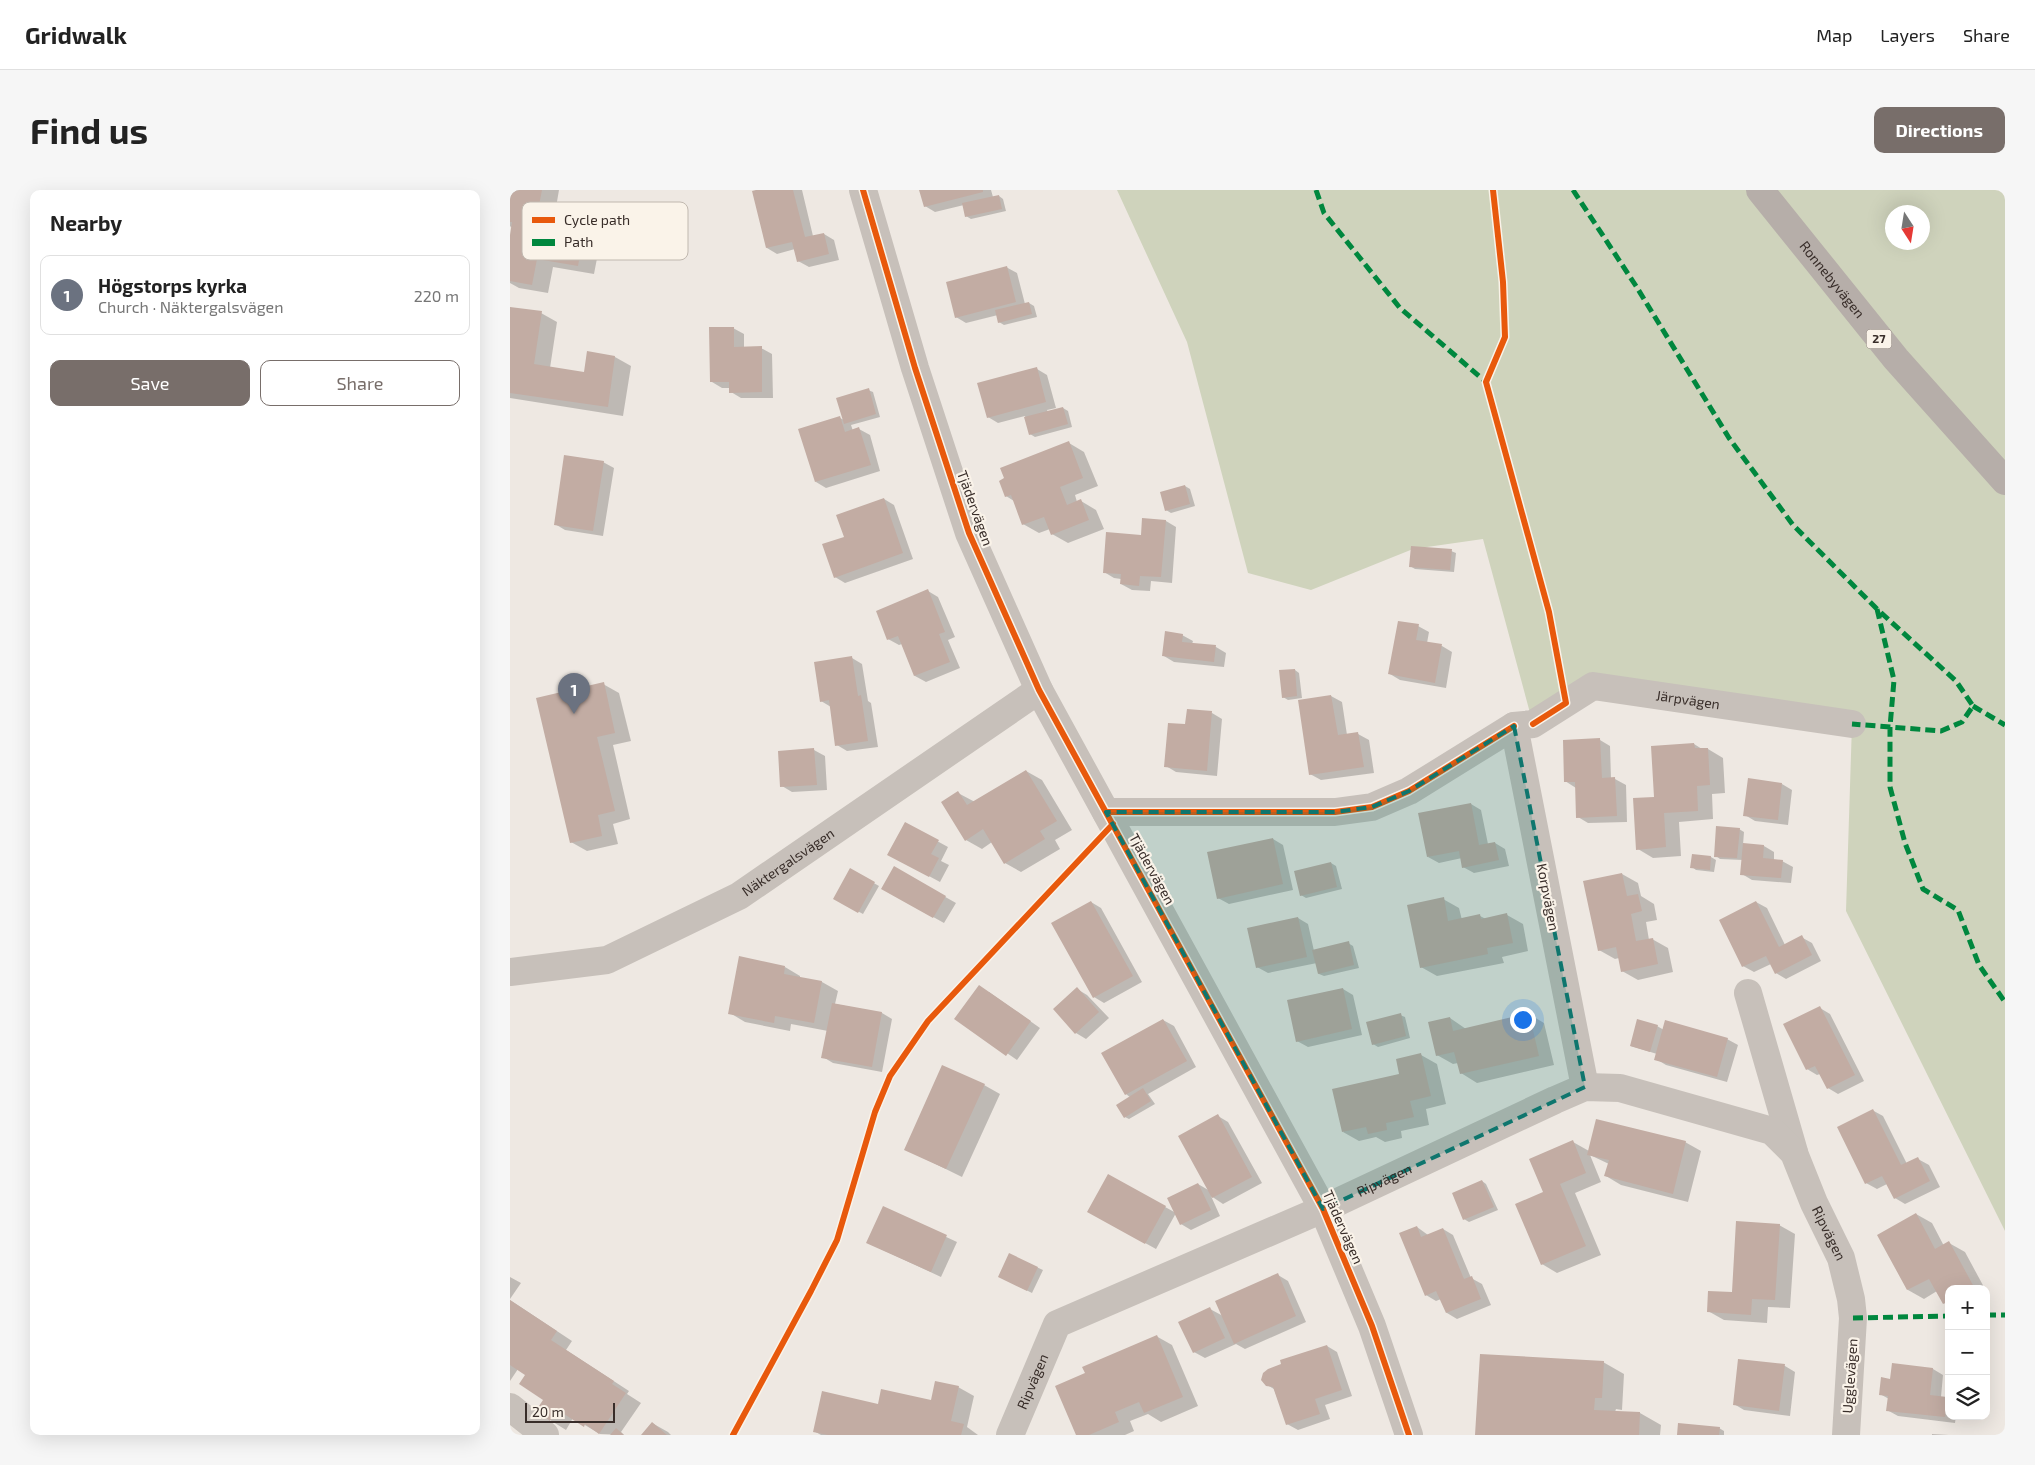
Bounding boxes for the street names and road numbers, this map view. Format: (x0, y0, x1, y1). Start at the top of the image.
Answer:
street label: Ronnebyvägen (1796, 237, 1869, 321)
road number: 27 (1866, 330, 1892, 348)
street label: Tjädervägen (954, 468, 997, 548)
street label: Järpvägen (1655, 686, 1721, 713)
street label: Näktergalsvägen (738, 824, 837, 900)
street label: Tjädervägen (1126, 830, 1179, 907)
street label: Korpvägen (1534, 862, 1563, 932)
street label: Ripvägen (1354, 1160, 1414, 1200)
street label: Tjädervägen (1320, 1187, 1367, 1266)
street label: Ripvägen (1809, 1203, 1850, 1263)
street label: Ugglevägen (1838, 1338, 1861, 1414)
street label: Ripvägen (1013, 1351, 1051, 1412)

